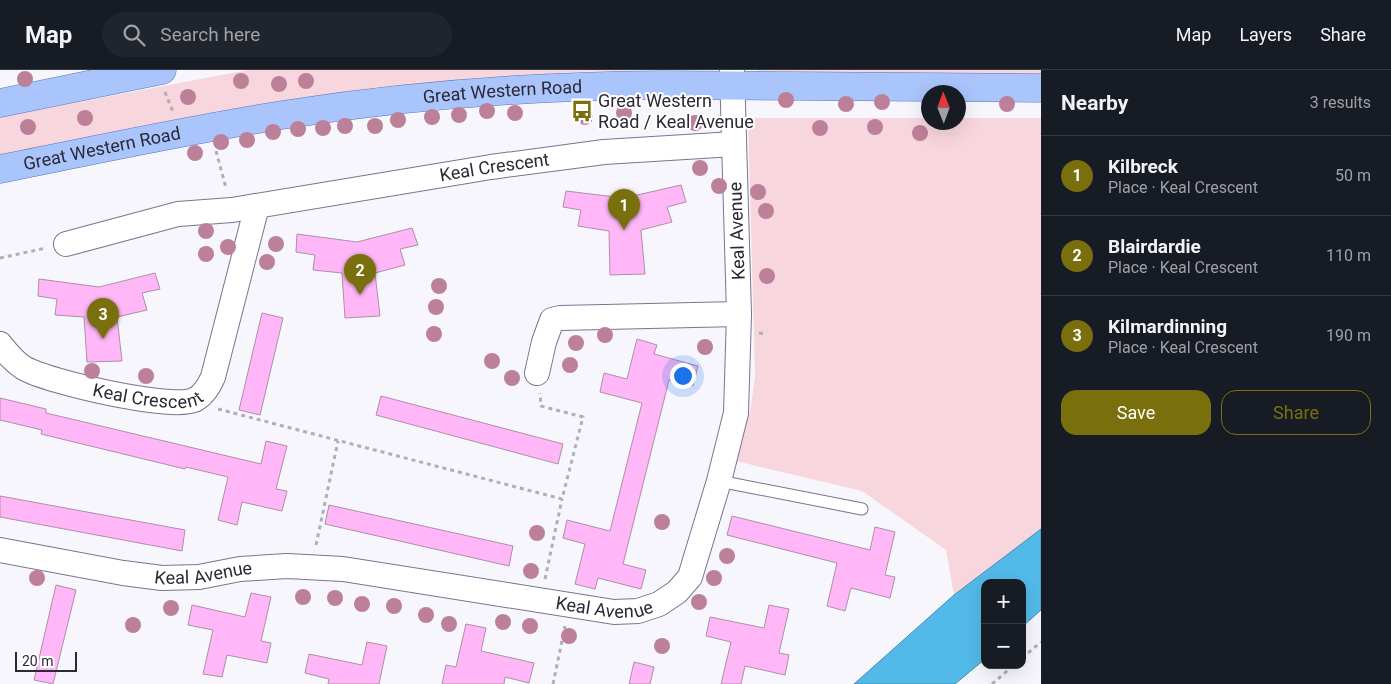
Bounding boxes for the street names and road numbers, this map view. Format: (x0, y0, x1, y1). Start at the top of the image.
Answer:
street label: Great Western Road (422, 76, 583, 107)
street label: Great Western Road (21, 122, 182, 174)
street label: Keal Crescent (438, 148, 551, 185)
street label: Keal Avenue (724, 182, 749, 280)
street label: Keal Crescent (91, 379, 207, 412)
street label: Keal Avenue (153, 557, 252, 588)
street label: Keal Avenue (554, 592, 656, 622)

